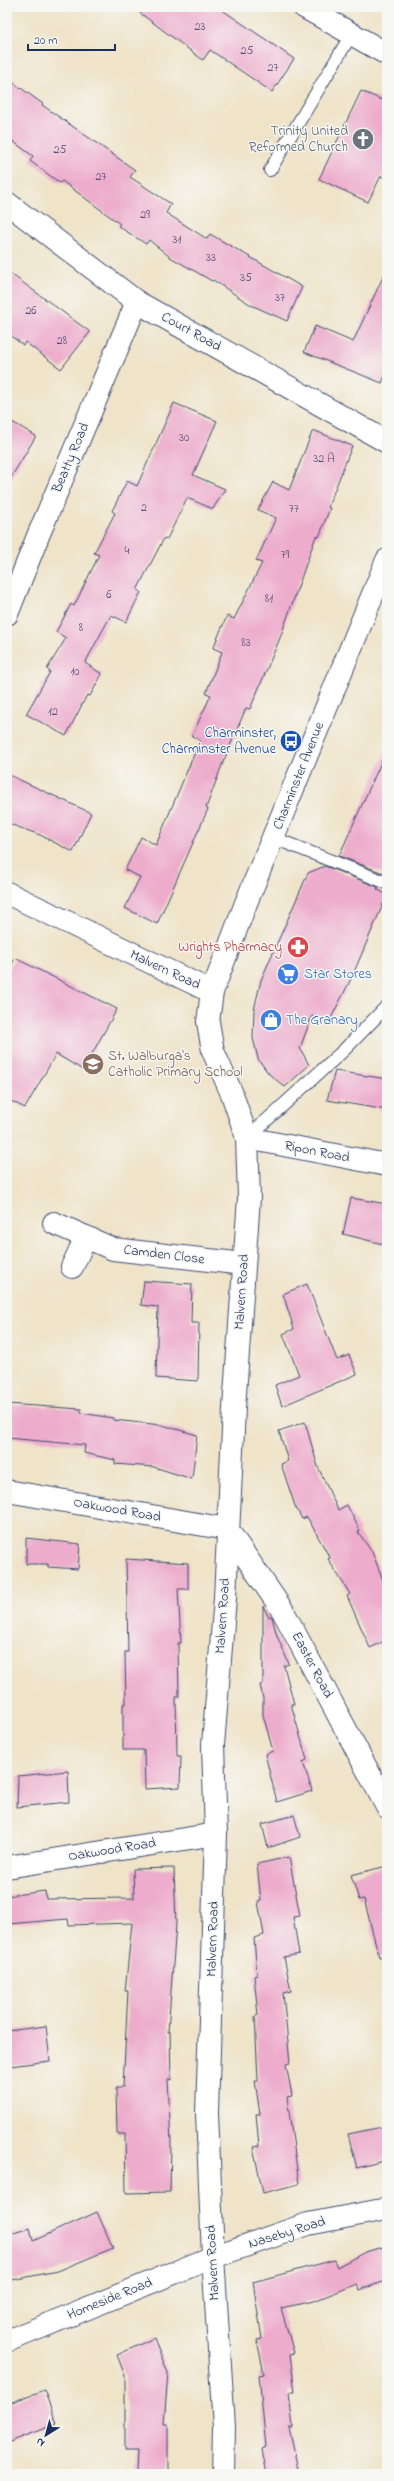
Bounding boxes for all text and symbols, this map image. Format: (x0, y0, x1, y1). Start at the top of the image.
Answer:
house number: 23 (195, 18, 206, 36)
scale bar (28, 26, 115, 52)
text: 20 m (34, 32, 57, 50)
house number: 25 (241, 42, 254, 60)
house number: 27 (268, 59, 279, 77)
place label: Trinity United Reformed Church (249, 121, 348, 158)
church icon: Trinity United Reformed Church (350, 126, 376, 152)
house number: 25 (54, 141, 67, 159)
house number: 27 (96, 168, 107, 186)
house number: 29 (140, 206, 150, 224)
house number: 31 (173, 231, 182, 249)
house number: 33 (206, 249, 216, 267)
house number: 35 (240, 269, 252, 287)
house number: 37 (275, 289, 285, 307)
house number: 26 (25, 302, 37, 320)
street label: Court Road (157, 307, 225, 357)
house number: 28 (57, 332, 68, 350)
street label: Beatty Road (46, 420, 96, 498)
house number: 30 (179, 429, 189, 447)
house number: 32 A (313, 450, 335, 468)
house number: 2 (141, 499, 147, 517)
house number: 77 (289, 500, 299, 518)
house number: 4 (125, 542, 130, 560)
house number: 79 (281, 546, 290, 564)
house number: 6 (106, 586, 112, 604)
house number: 81 (265, 590, 273, 608)
house number: 8 (79, 619, 84, 637)
house number: 83 (241, 634, 251, 652)
house number: 10 (70, 663, 80, 681)
house number: 12 (48, 703, 58, 721)
street label: Charminster Avenue (268, 718, 330, 833)
place label: Charminster, Charminster Avenue (162, 723, 277, 760)
bus stop icon: Charminster, Charminster Avenue (278, 728, 304, 754)
pharmacy icon: Wrights Pharmacy (285, 934, 311, 960)
place label: Wrights Pharmacy (178, 937, 282, 959)
street label: Malvern Road (126, 944, 204, 996)
supermarket icon: Star Stores (275, 961, 301, 987)
place label: Star Stores (304, 964, 372, 985)
shop icon: The Granary (258, 1007, 284, 1033)
place label: The Granary (286, 1010, 358, 1032)
place label: St. Walburga's Catholic Primary School (108, 1046, 243, 1084)
school or university icon: St. Walburga's Catholic Primary School (80, 1051, 106, 1077)
street label: Ripon Road (283, 1135, 352, 1169)
street label: Camden Close (122, 1240, 206, 1270)
street label: Malvern Road (229, 1253, 255, 1330)
street label: Oakwood Road (72, 1492, 162, 1528)
street label: Malvern Road (210, 1577, 236, 1654)
street label: Easter Road (286, 1628, 338, 1702)
street label: Oakwood Road (67, 1833, 157, 1867)
street label: Malvern Road (201, 1901, 225, 1977)
street label: Naseby Road (246, 2211, 329, 2256)
street label: Malvern Road (201, 2225, 225, 2301)
street label: Homeside Road (64, 2272, 156, 2326)
north arrow (26, 2415, 66, 2455)
text: N (33, 2434, 48, 2451)

